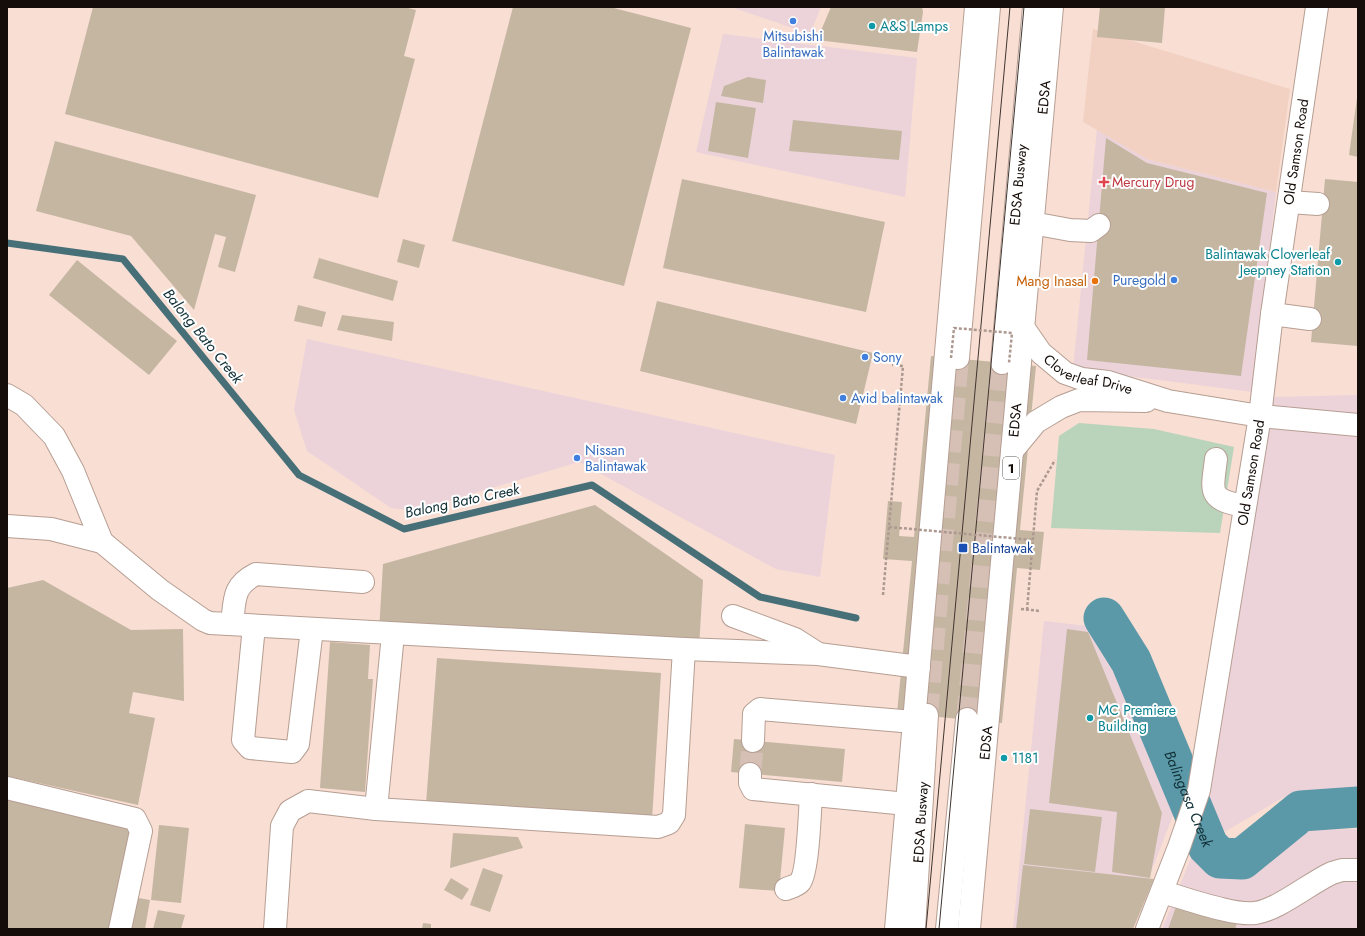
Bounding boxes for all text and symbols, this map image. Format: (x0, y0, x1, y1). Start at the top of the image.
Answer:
marker: Mitsubishi Balintawak (788, 16, 798, 26)
place label: A&S Lamps (880, 16, 948, 36)
marker: A&S Lamps (867, 21, 877, 31)
place label: Mitsubishi Balintawak (762, 26, 824, 62)
street label: EDSA (1032, 79, 1055, 115)
street label: Old Samson Road (1278, 97, 1313, 206)
street label: EDSA Busway (1004, 142, 1032, 226)
place label: Mercury Drug (1112, 172, 1194, 192)
marker: Mercury Drug (1099, 177, 1109, 187)
place label: Balintawak Cloverleaf Jeepney Station (1205, 244, 1331, 280)
marker: Balintawak Cloverleaf Jeepney Station (1333, 257, 1343, 267)
place label: Puregold (1113, 270, 1166, 290)
place label: Mang Inasal (1016, 271, 1087, 291)
marker: Puregold (1169, 275, 1179, 285)
marker: Mang Inasal (1090, 276, 1100, 286)
water label: Balong Bato Creek (158, 284, 249, 389)
place label: Sony (873, 347, 903, 367)
street label: Cloverleaf Drive (1039, 349, 1135, 399)
marker: Sony (860, 352, 870, 362)
place label: Avid balintawak (851, 388, 944, 408)
marker: Avid balintawak (838, 393, 848, 403)
street label: EDSA (1003, 401, 1026, 438)
street label: Old Samson Road (1232, 418, 1269, 527)
place label: Nissan Balintawak (585, 440, 647, 476)
marker: Nissan Balintawak (572, 453, 582, 463)
road number: 1 (1003, 457, 1019, 479)
water label: Balong Bato Creek (403, 478, 522, 524)
place label: Balintawak (972, 538, 1034, 558)
marker: Balintawak (957, 542, 969, 554)
place label: MC Premiere Building (1098, 700, 1176, 736)
marker: MC Premiere Building (1085, 713, 1095, 723)
street label: EDSA (974, 724, 997, 761)
water label: Balingasa Creek (1158, 747, 1218, 851)
place label: 1181 (1012, 748, 1039, 768)
marker: 1181 (999, 753, 1009, 763)
street label: EDSA Busway (908, 780, 933, 863)

